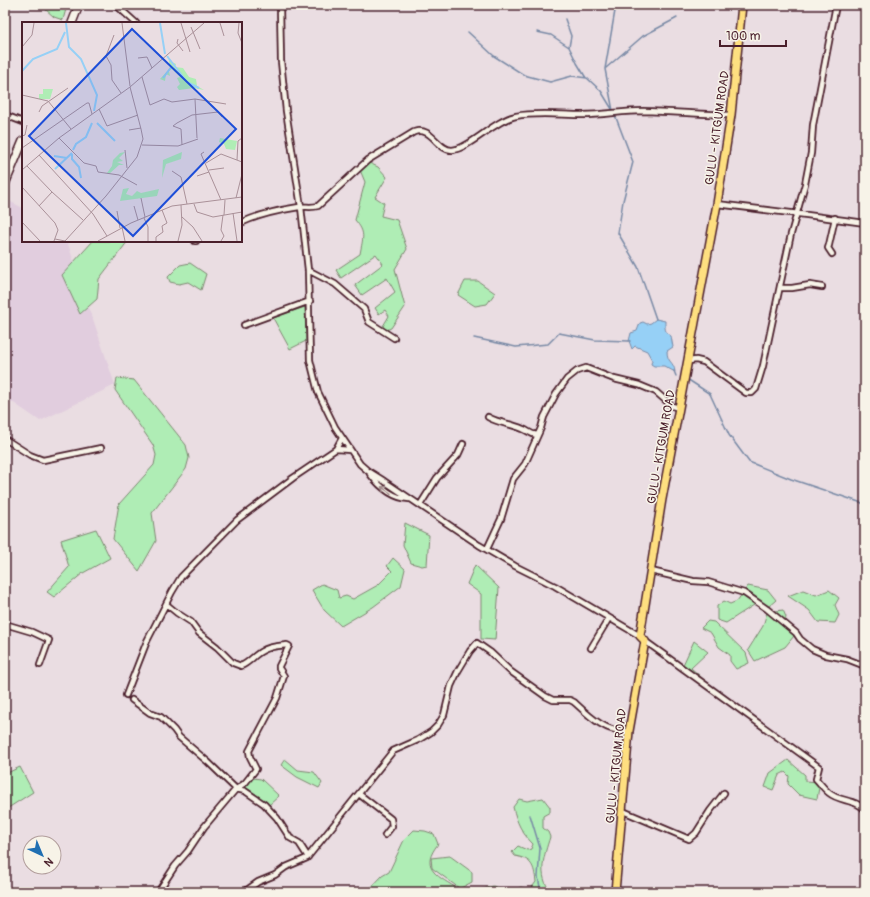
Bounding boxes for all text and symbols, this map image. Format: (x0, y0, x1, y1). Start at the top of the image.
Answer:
inset map (22, 22, 242, 242)
scale bar (720, 22, 786, 48)
text: 100 m (726, 29, 761, 44)
street label: GULU - KITGUM ROAD (702, 70, 733, 186)
street label: GULU - KITGUM ROAD (644, 389, 679, 505)
one-way arrow (381, 486, 392, 494)
street label: GULU - KITGUM ROAD (603, 707, 630, 824)
north arrow (22, 835, 62, 875)
text: N (41, 855, 56, 869)

